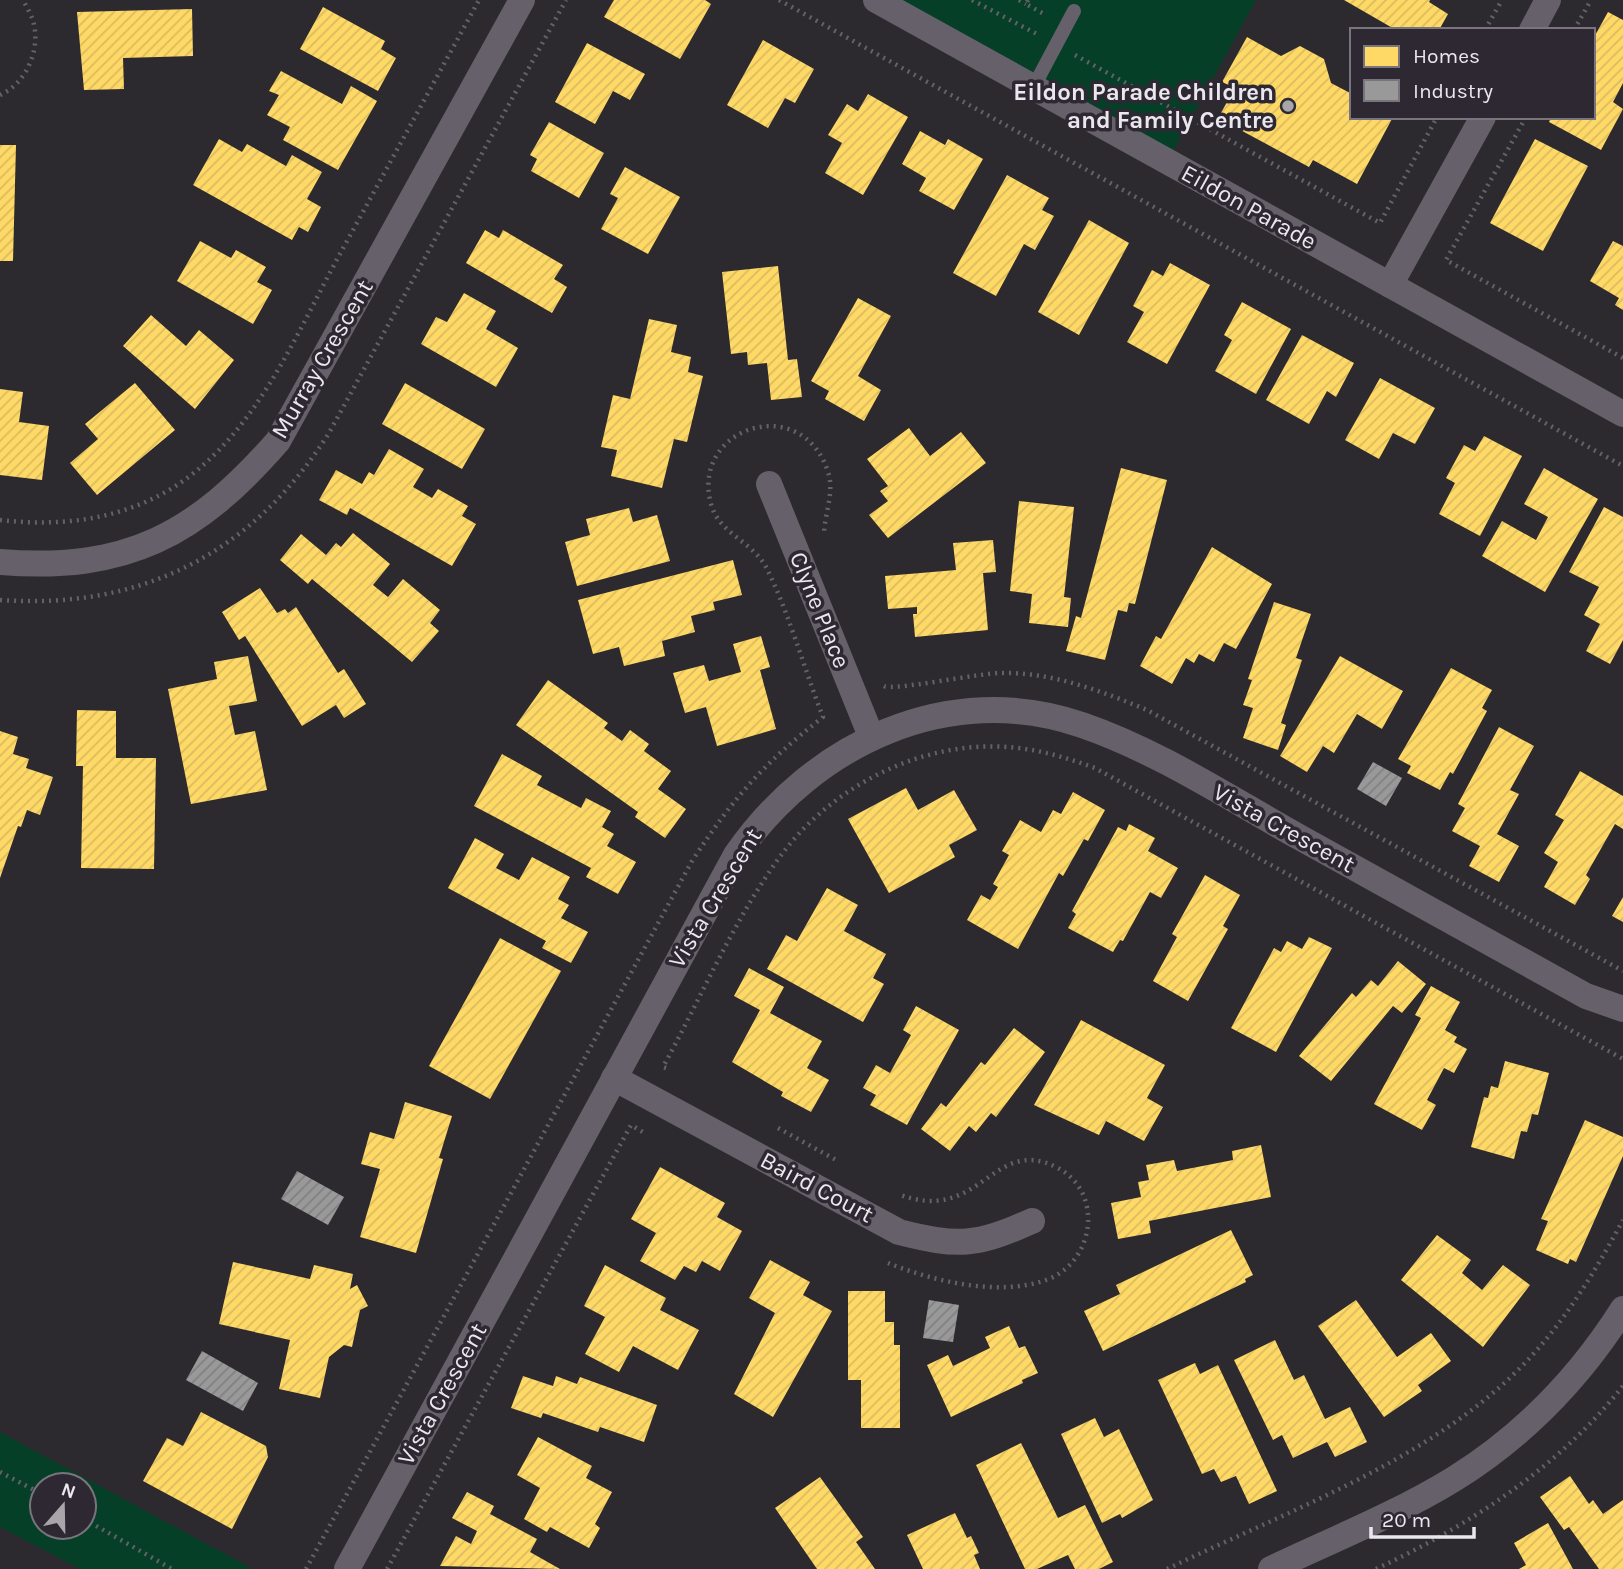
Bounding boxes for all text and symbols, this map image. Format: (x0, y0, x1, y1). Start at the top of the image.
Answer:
legend (1350, 28, 1595, 119)
text: Homes (1413, 44, 1480, 68)
place label: Eildon Parade Children and Family Centre (1013, 78, 1274, 134)
text: Industry (1413, 79, 1493, 103)
marker: Eildon Parade Children and Family Centre (1280, 98, 1296, 114)
street label: Eildon Parade (1177, 158, 1321, 256)
street label: Murray Crescent (265, 275, 379, 443)
street label: Clyne Place (784, 548, 856, 672)
street label: Vista Crescent (1208, 778, 1360, 878)
street label: Vista Crescent (662, 823, 768, 973)
street label: Baird Court (756, 1146, 878, 1228)
street label: Vista Crescent (392, 1318, 492, 1470)
north arrow (28, 1471, 98, 1541)
text: N (58, 1478, 79, 1504)
scale bar (1371, 1496, 1474, 1540)
text: 20 m (1382, 1508, 1431, 1532)

